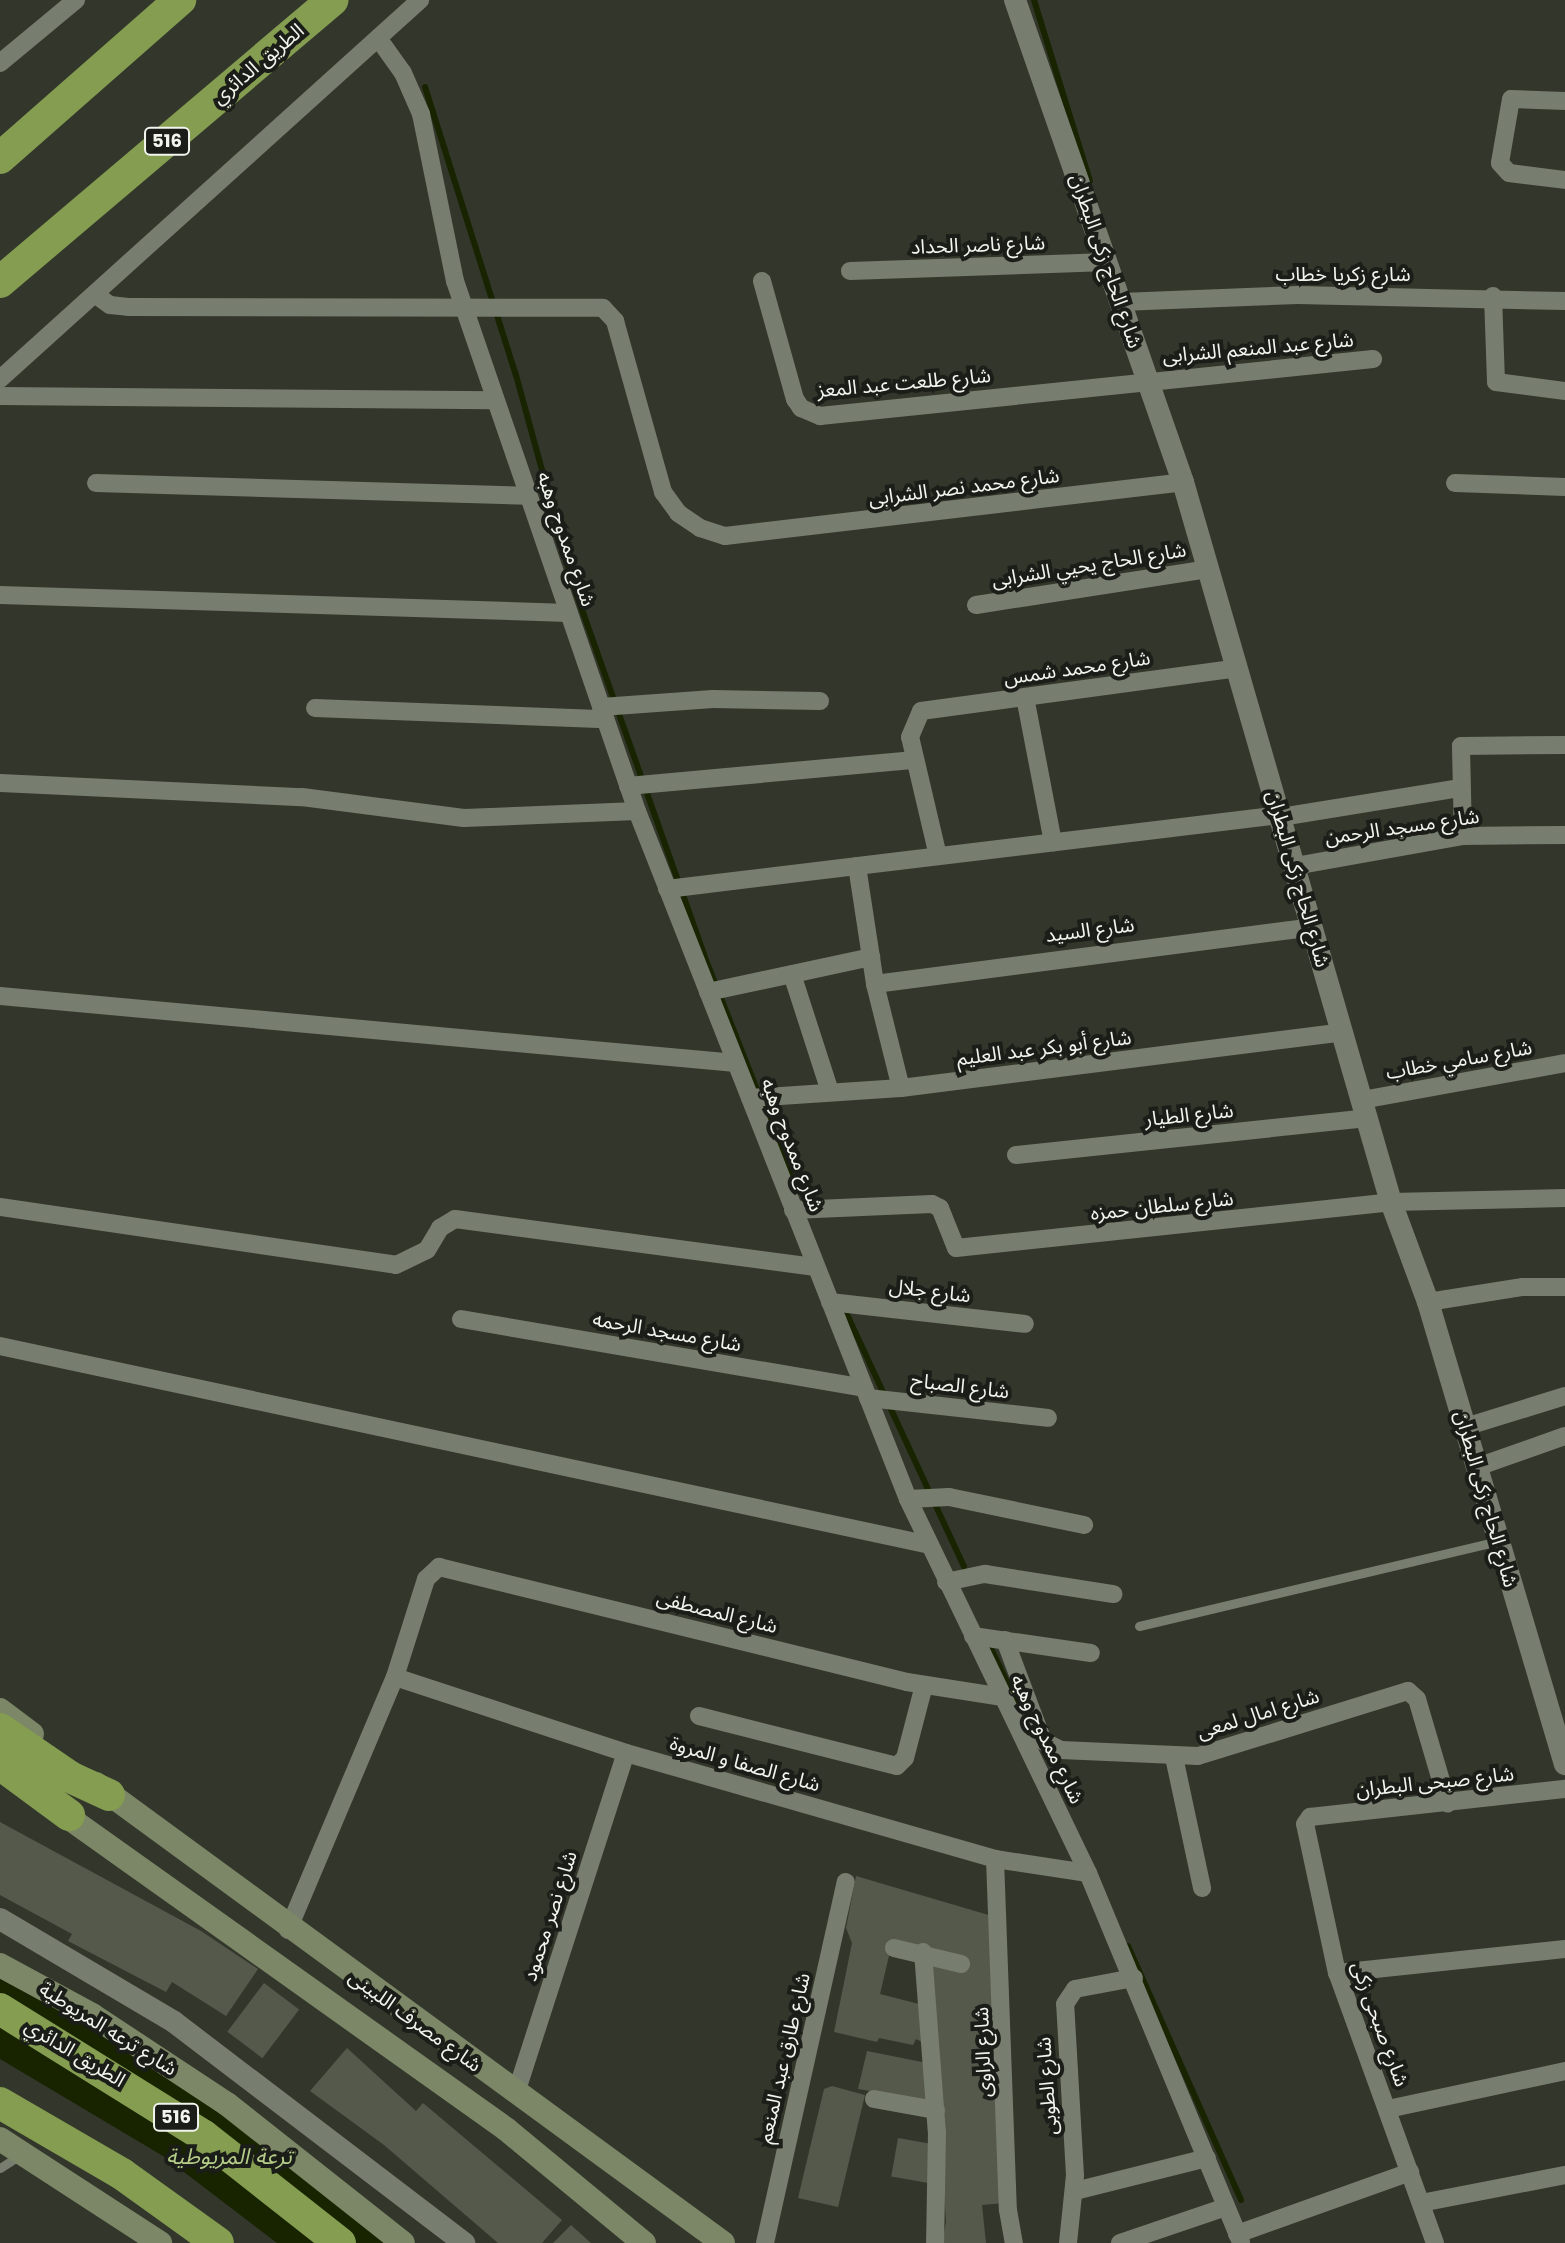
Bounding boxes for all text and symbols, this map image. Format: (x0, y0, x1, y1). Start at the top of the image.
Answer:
street label: الطريق الدائري (207, 19, 309, 109)
road number: 516 (143, 127, 191, 155)
street label: شارع الحاج زكى البطران (1065, 171, 1147, 351)
street label: شارع ناصر الحداد (910, 231, 1046, 259)
street label: شارع زكريا خطاب (1275, 262, 1411, 286)
street label: شارع عبد المنعم الشرابى (1161, 328, 1355, 368)
street label: شارع طلعت عبد المعز (816, 363, 992, 403)
street label: شارع محمد نصر الشرابى (867, 463, 1061, 511)
street label: شارع ممدوح وهبه (532, 468, 600, 610)
street label: شارع الحاج يحيي الشرابى (990, 538, 1188, 592)
street label: شارع محمد شمس (1002, 646, 1152, 690)
street label: شارع الحاج زكى البطران (1261, 788, 1335, 970)
street label: شارع مسجد الرحمن (1323, 804, 1481, 850)
street label: شارع السيد (1044, 913, 1136, 947)
street label: شارع أبو بكر عبد العليم (955, 1025, 1133, 1071)
street label: شارع سامي خطاب (1384, 1035, 1534, 1085)
street label: شارع ممدوح وهبه (756, 1075, 828, 1215)
street label: شارع الطيار (1143, 1098, 1235, 1132)
street label: شارع سلطان حمزه (1089, 1187, 1235, 1225)
street label: شارع جلال (888, 1274, 972, 1308)
street label: شارع مسجد الرحمه (591, 1307, 743, 1357)
street label: شارع الصباح (910, 1368, 1010, 1404)
street label: شارع الحاج زكى البطران (1449, 1408, 1523, 1590)
street label: شارع المصطفى (654, 1585, 780, 1639)
street label: شارع ممدوح وهبه (1005, 1670, 1089, 1808)
street label: شارع امال لمعى (1194, 1684, 1322, 1744)
street label: شارع الصفا و المروة (667, 1731, 823, 1797)
street label: شارع صبحى البطران (1355, 1762, 1515, 1802)
street label: شارع نصر محمود (518, 1848, 582, 1984)
street label: شارع صبحى زكى (1346, 1958, 1414, 2090)
street label: شارع مصرف اللبينى (344, 1965, 486, 2077)
street label: شارع طارق عبد المنعم (753, 1970, 815, 2146)
street label: شارع ترعه المريوطية (35, 1977, 181, 2081)
street label: شارع الراوى (969, 2006, 997, 2098)
street label: الطريق الدائري (20, 2014, 130, 2092)
street label: شارع الطوبى (1032, 2036, 1062, 2136)
road number: 516 (152, 2103, 200, 2131)
water label: ترعة المريوطية (166, 2144, 292, 2170)

